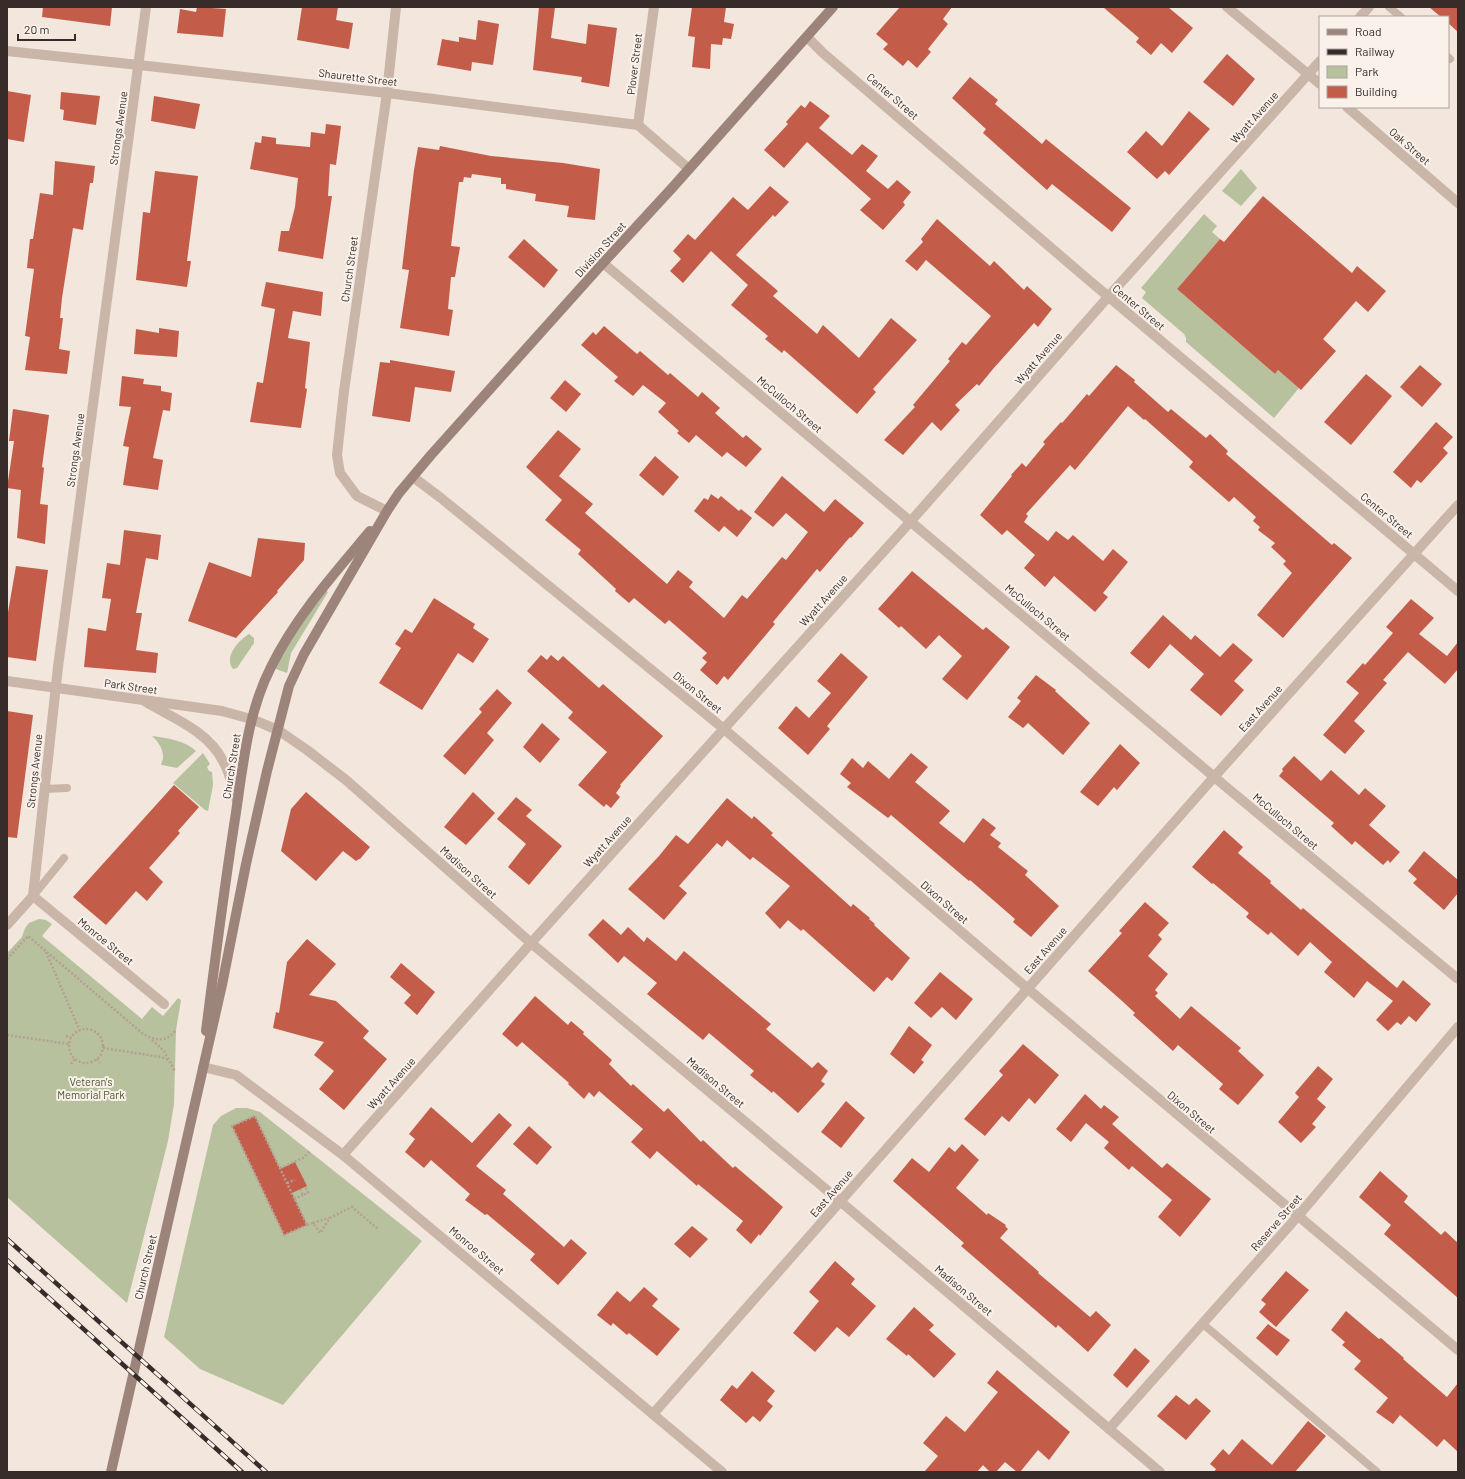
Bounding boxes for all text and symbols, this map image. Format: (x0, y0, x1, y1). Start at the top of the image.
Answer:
scale bar (18, 16, 75, 42)
legend (1319, 16, 1449, 108)
text: 20 m (24, 22, 50, 36)
text: Road (1355, 24, 1382, 38)
street label: Plover Street (624, 32, 644, 96)
text: Railway (1355, 44, 1395, 58)
text: Park (1355, 64, 1379, 78)
street label: Shaurette Street (318, 66, 398, 88)
street label: Center Street (864, 70, 922, 122)
text: Building (1355, 84, 1397, 98)
street label: Wyatt Avenue (1227, 88, 1281, 146)
street label: Strongs Avenue (106, 90, 130, 166)
street label: Oak Street (1387, 125, 1433, 167)
street label: Division Street (572, 219, 628, 279)
street label: Church Street (338, 235, 360, 303)
street label: Center Street (1110, 281, 1168, 333)
street label: Wyatt Avenue (1012, 329, 1064, 387)
street label: McCulloch Street (755, 373, 825, 435)
street label: Strongs Avenue (63, 412, 87, 488)
street label: Center Street (1358, 489, 1416, 541)
street label: Wyatt Avenue (796, 571, 850, 629)
street label: McCulloch Street (1003, 581, 1073, 643)
street label: Dixon Street (671, 668, 725, 716)
street label: Park Street (103, 676, 159, 696)
street label: East Avenue (1236, 682, 1285, 734)
street label: Church Street (219, 732, 243, 800)
street label: Strongs Avenue (24, 733, 44, 809)
street label: McCulloch Street (1251, 790, 1321, 852)
street label: Wyatt Avenue (580, 812, 634, 870)
street label: Madison Street (438, 843, 500, 901)
street label: Dixon Street (919, 878, 971, 926)
street label: Monroe Street (76, 915, 136, 967)
street label: East Avenue (1021, 923, 1069, 976)
street label: Wyatt Avenue (364, 1054, 418, 1112)
street label: Madison Street (684, 1054, 748, 1110)
park label: Veteran's Memorial Park (57, 1075, 125, 1101)
street label: Dixon Street (1165, 1088, 1219, 1136)
street label: East Avenue (807, 1166, 855, 1219)
street label: Reserve Street (1248, 1191, 1304, 1253)
street label: Monroe Street (447, 1223, 507, 1277)
street label: Church Street (131, 1233, 159, 1301)
street label: Madison Street (932, 1262, 996, 1318)

